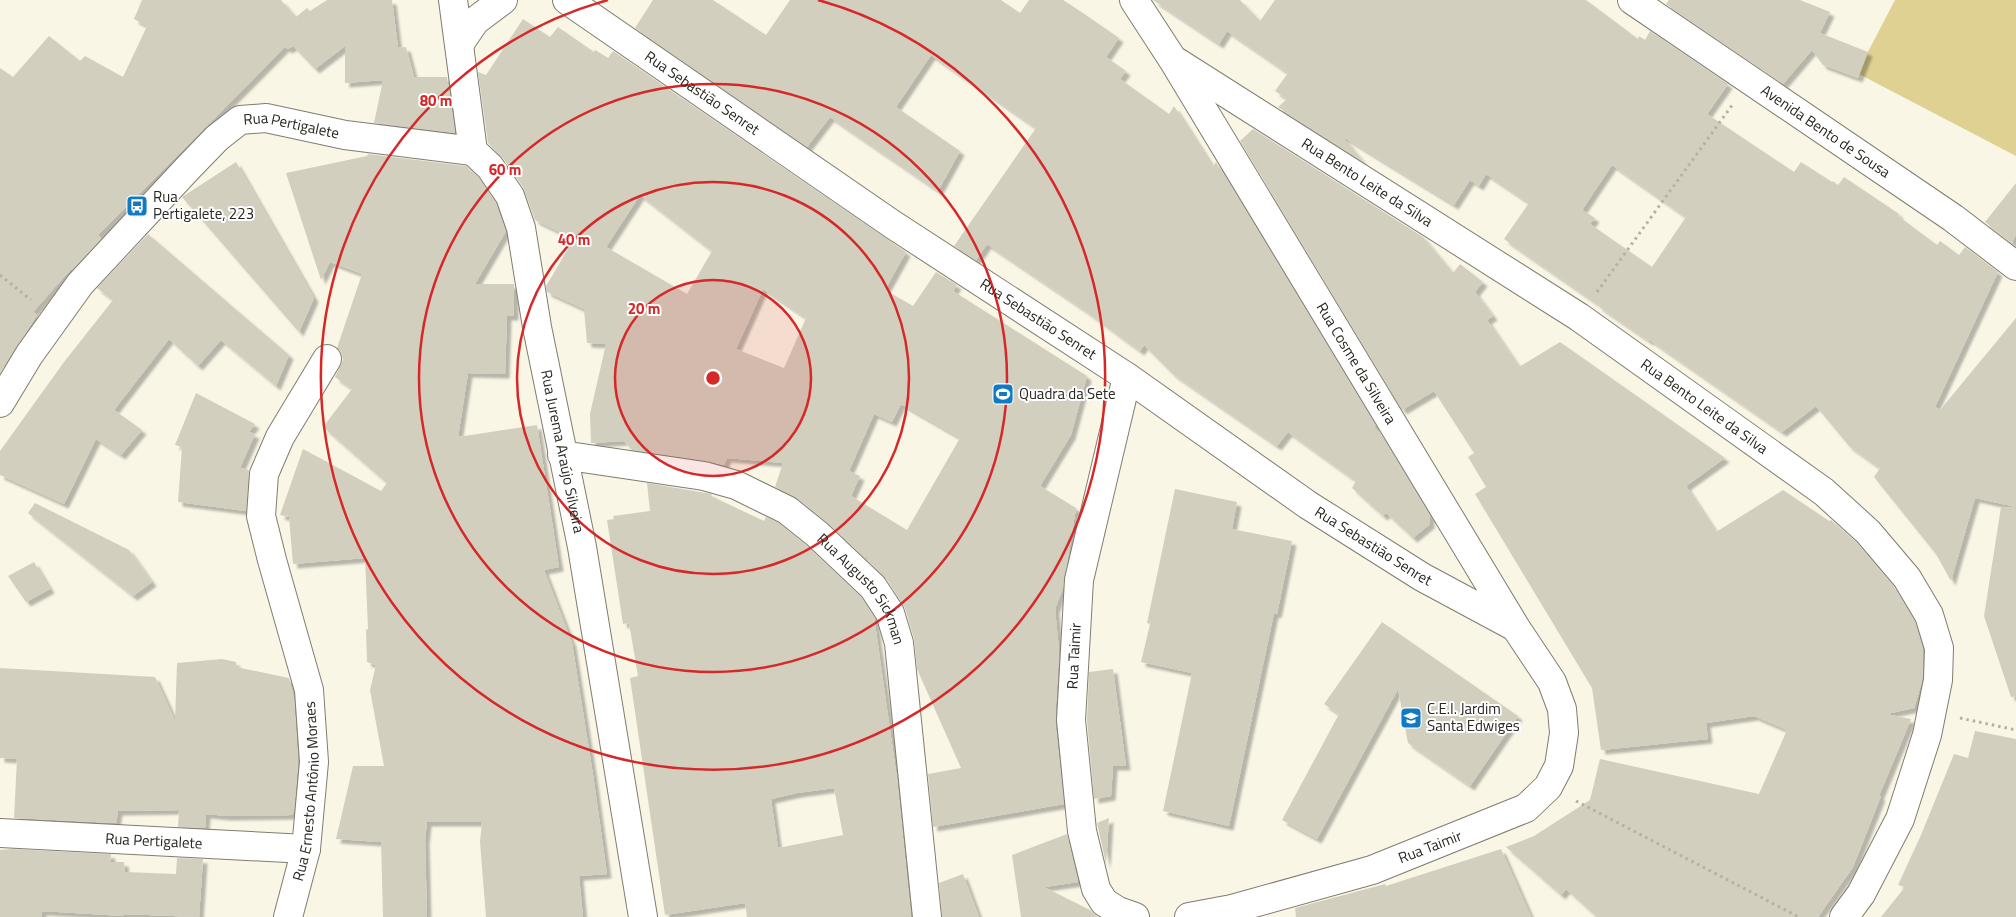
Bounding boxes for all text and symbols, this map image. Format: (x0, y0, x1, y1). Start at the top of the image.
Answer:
street label: Rua Sebastião Senret (640, 45, 765, 141)
street label: Avenida Bento de Sousa (1756, 79, 1896, 184)
text: 80 m (420, 89, 452, 112)
street label: Rua Pertigalete (243, 106, 341, 144)
street label: Rua Bento Leite da Silva (1297, 132, 1438, 233)
text: 60 m (489, 158, 521, 181)
place label: Rua Pertigalete, 223 (153, 185, 254, 225)
bus stop icon: Rua Pertigalete, 223 (125, 194, 149, 218)
text: 40 m (558, 228, 590, 251)
street label: Rua Sebastião Senret (975, 272, 1102, 366)
text: 20 m (628, 297, 660, 320)
street label: Rua Cosme da Silveira (1311, 298, 1403, 429)
street label: Rua Bento Leite da Silva (1636, 353, 1773, 460)
street label: Rua Jurema Araújo Silveira (535, 368, 591, 535)
centre of rings (704, 369, 722, 387)
sports icon: Quadra da Sete (991, 382, 1015, 406)
place label: Quadra da Sete (1019, 382, 1116, 405)
street label: Rua Sebastião Senret (1310, 500, 1437, 592)
street label: Rua Augusto Sickman (812, 528, 911, 647)
street label: Rua Taimir (1060, 622, 1087, 690)
place label: C.E.I. Jardim Santa Edwiges (1427, 697, 1520, 737)
street label: Rua Ernesto Antônio Moraes (286, 701, 325, 884)
school or university icon: C.E.I. Jardim Santa Edwiges (1399, 706, 1423, 730)
street label: Rua Taimir (1395, 824, 1465, 869)
street label: Rua Pertigalete (105, 827, 203, 855)

